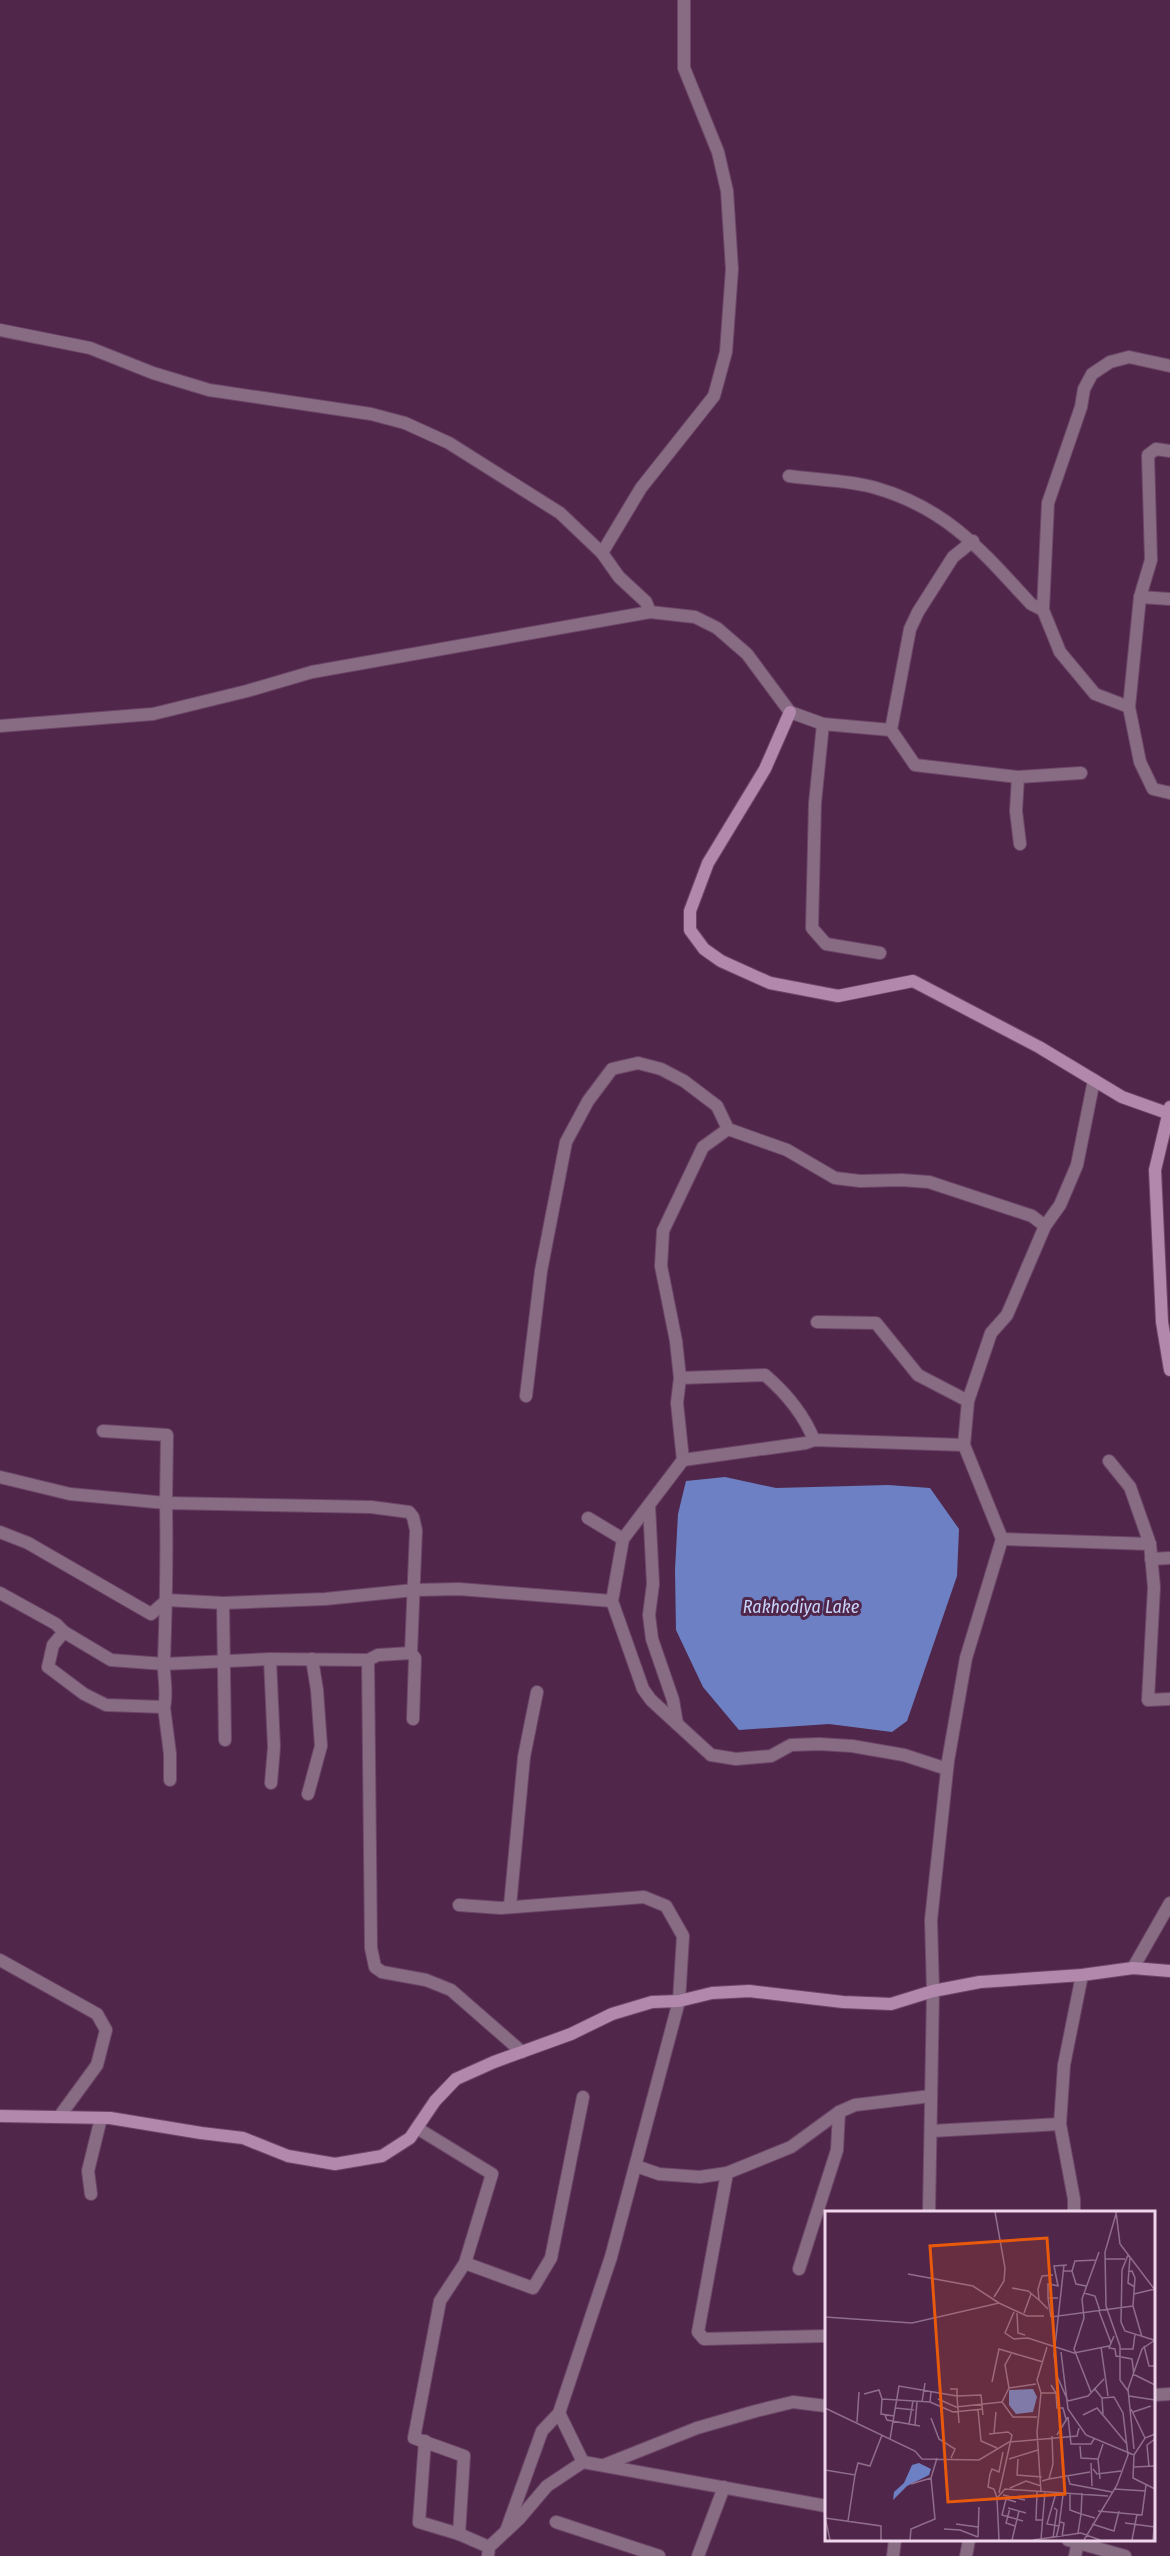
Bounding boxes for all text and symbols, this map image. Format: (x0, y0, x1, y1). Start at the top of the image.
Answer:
water label: Rakhodiya Lake (743, 1596, 860, 1618)
inset map (825, 2211, 1155, 2541)

